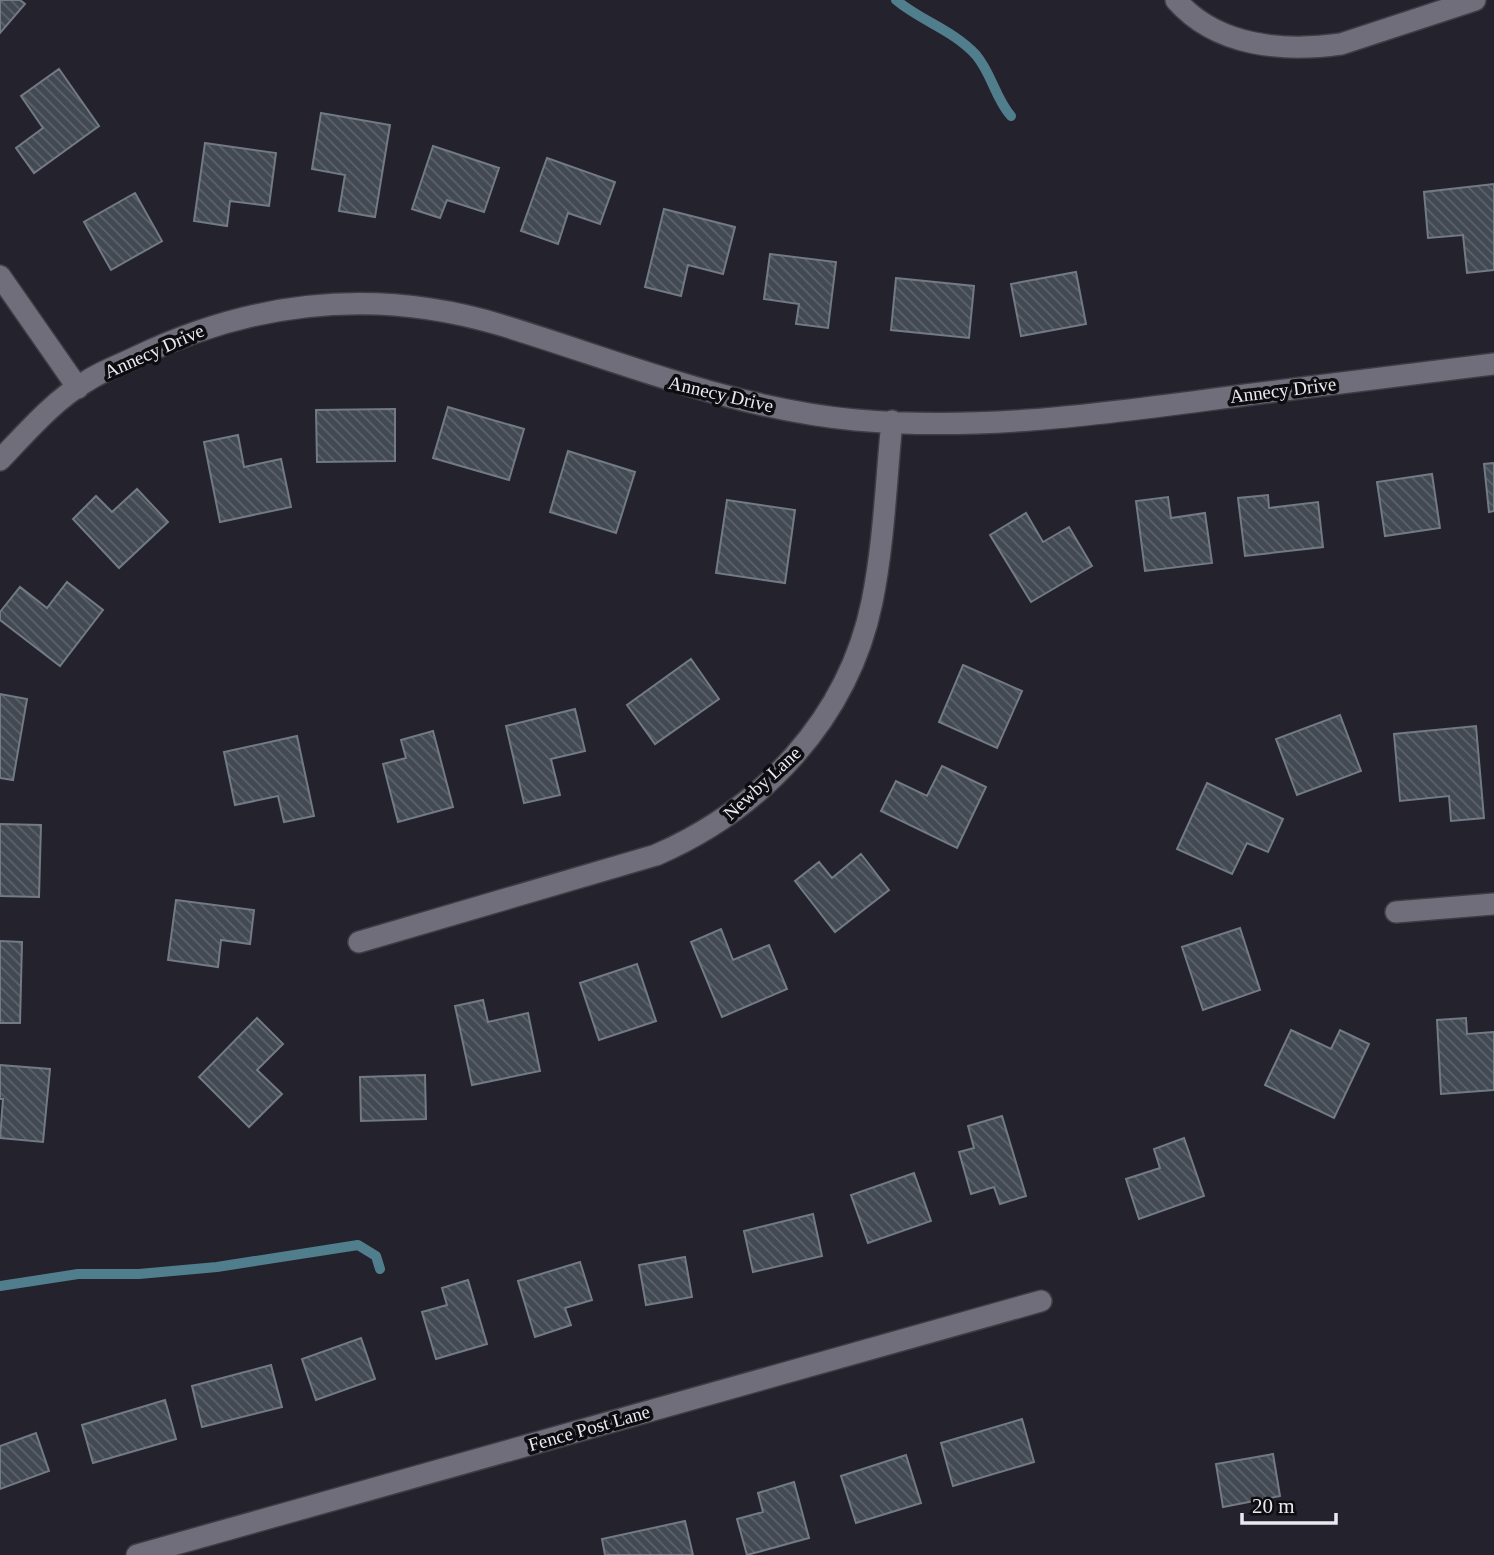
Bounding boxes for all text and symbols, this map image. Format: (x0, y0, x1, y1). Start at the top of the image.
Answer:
street label: Annecy Drive (101, 320, 207, 382)
street label: Annecy Drive (666, 372, 776, 416)
street label: Annecy Drive (1229, 373, 1337, 407)
street label: Newby Lane (719, 742, 805, 824)
street label: Fence Post Lane (526, 1401, 652, 1455)
scale bar (1242, 1482, 1336, 1526)
text: 20 m (1252, 1494, 1295, 1518)

